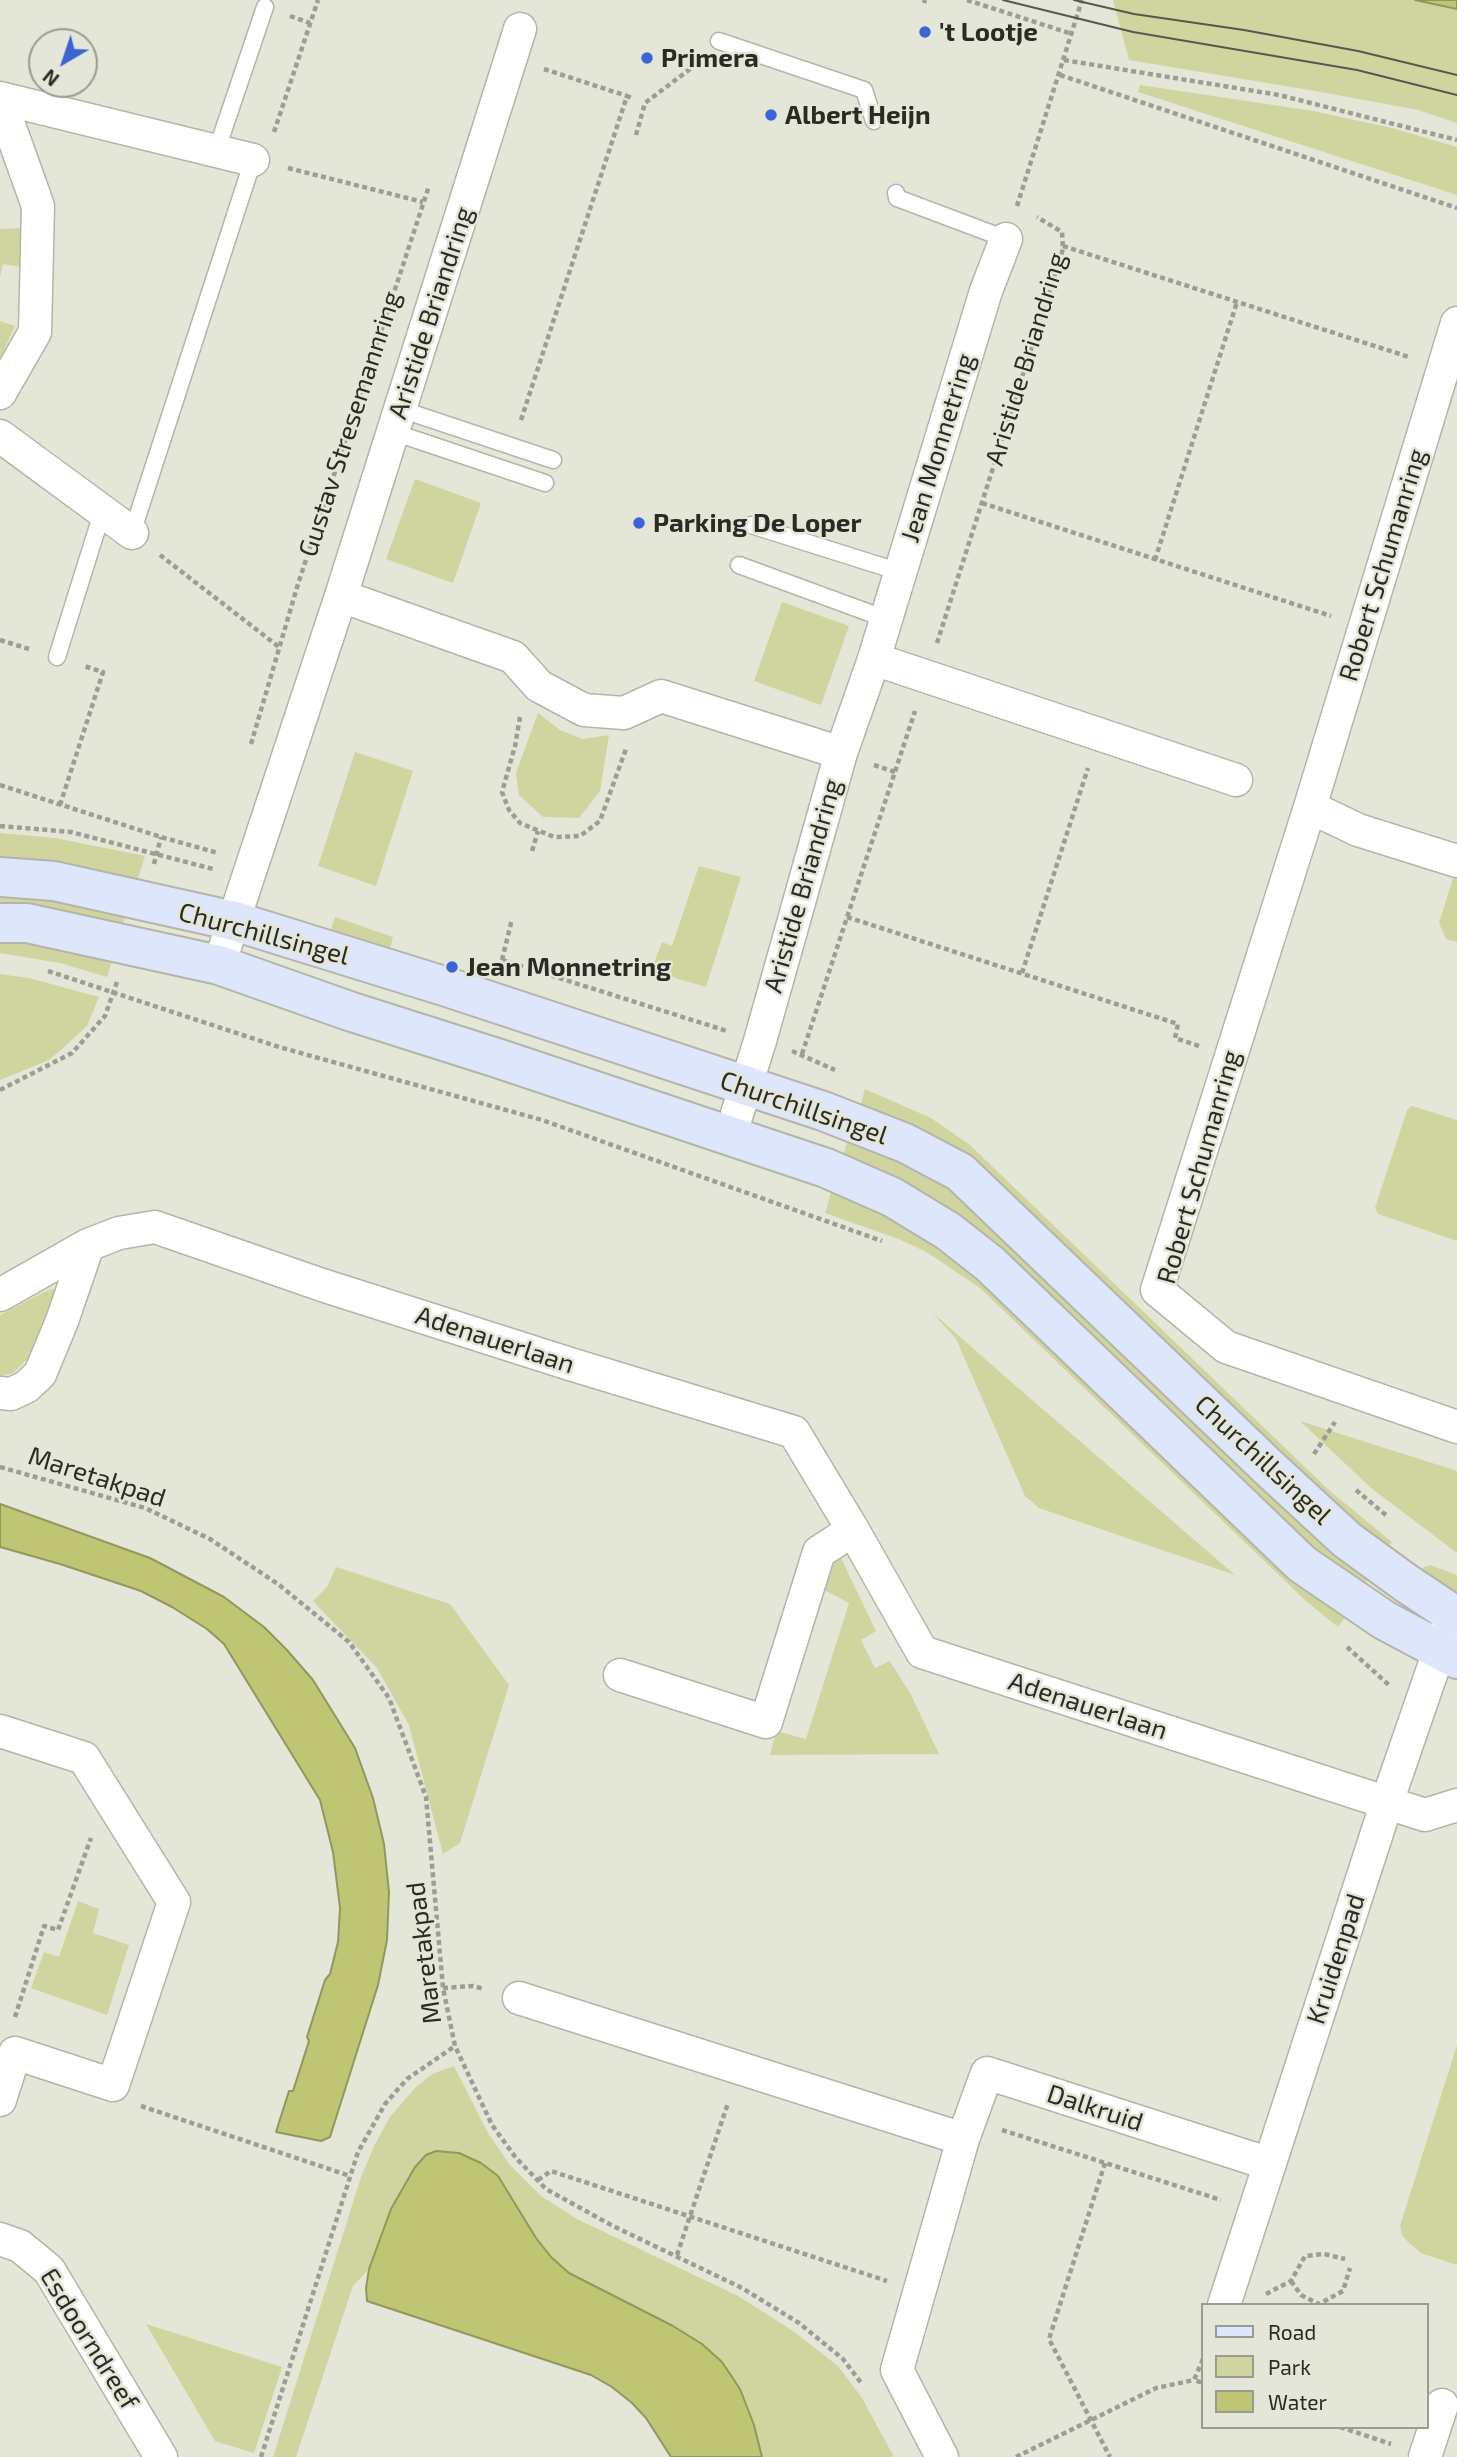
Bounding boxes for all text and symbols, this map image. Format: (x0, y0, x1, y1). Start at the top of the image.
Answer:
place label: 't Lootje (939, 16, 1038, 48)
marker: 't Lootje (917, 24, 933, 40)
north arrow (28, 28, 98, 98)
place label: Primera (661, 42, 759, 74)
marker: Primera (639, 50, 655, 66)
text: N (38, 65, 63, 91)
place label: Albert Heijn (785, 99, 931, 131)
marker: Albert Heijn (763, 107, 779, 123)
street label: Aristide Briandring (382, 203, 480, 423)
street label: Aristide Briandring (979, 249, 1073, 469)
street label: Gustav Stresemannring (292, 287, 408, 561)
street label: Jean Monnetring (894, 350, 982, 546)
street label: Robert Schumanring (1333, 445, 1433, 685)
place label: Parking De Loper (653, 507, 862, 539)
marker: Parking De Loper (631, 515, 647, 531)
street label: Aristide Briandring (758, 775, 848, 997)
street label: Churchillsingel (175, 896, 353, 972)
place label: Jean Monnetring (466, 951, 671, 983)
marker: Jean Monnetring (444, 959, 460, 975)
street label: Robert Schumanring (1151, 1047, 1247, 1287)
street label: Churchillsingel (716, 1065, 892, 1151)
street label: Adenauerlaan (412, 1300, 578, 1380)
street label: Churchillsingel (1188, 1389, 1338, 1531)
street label: Maretakpad (24, 1440, 170, 1514)
street label: Adenauerlaan (1005, 1666, 1171, 1746)
street label: Maretakpad (400, 1880, 448, 2026)
street label: Kruidenpad (1300, 1890, 1372, 2028)
street label: Dalkruid (1043, 2078, 1147, 2138)
street label: Esdoorndreef (33, 2263, 145, 2415)
legend (1202, 2303, 1429, 2429)
text: Road (1268, 2319, 1316, 2344)
text: Park (1268, 2354, 1311, 2379)
text: Water (1268, 2389, 1327, 2414)

